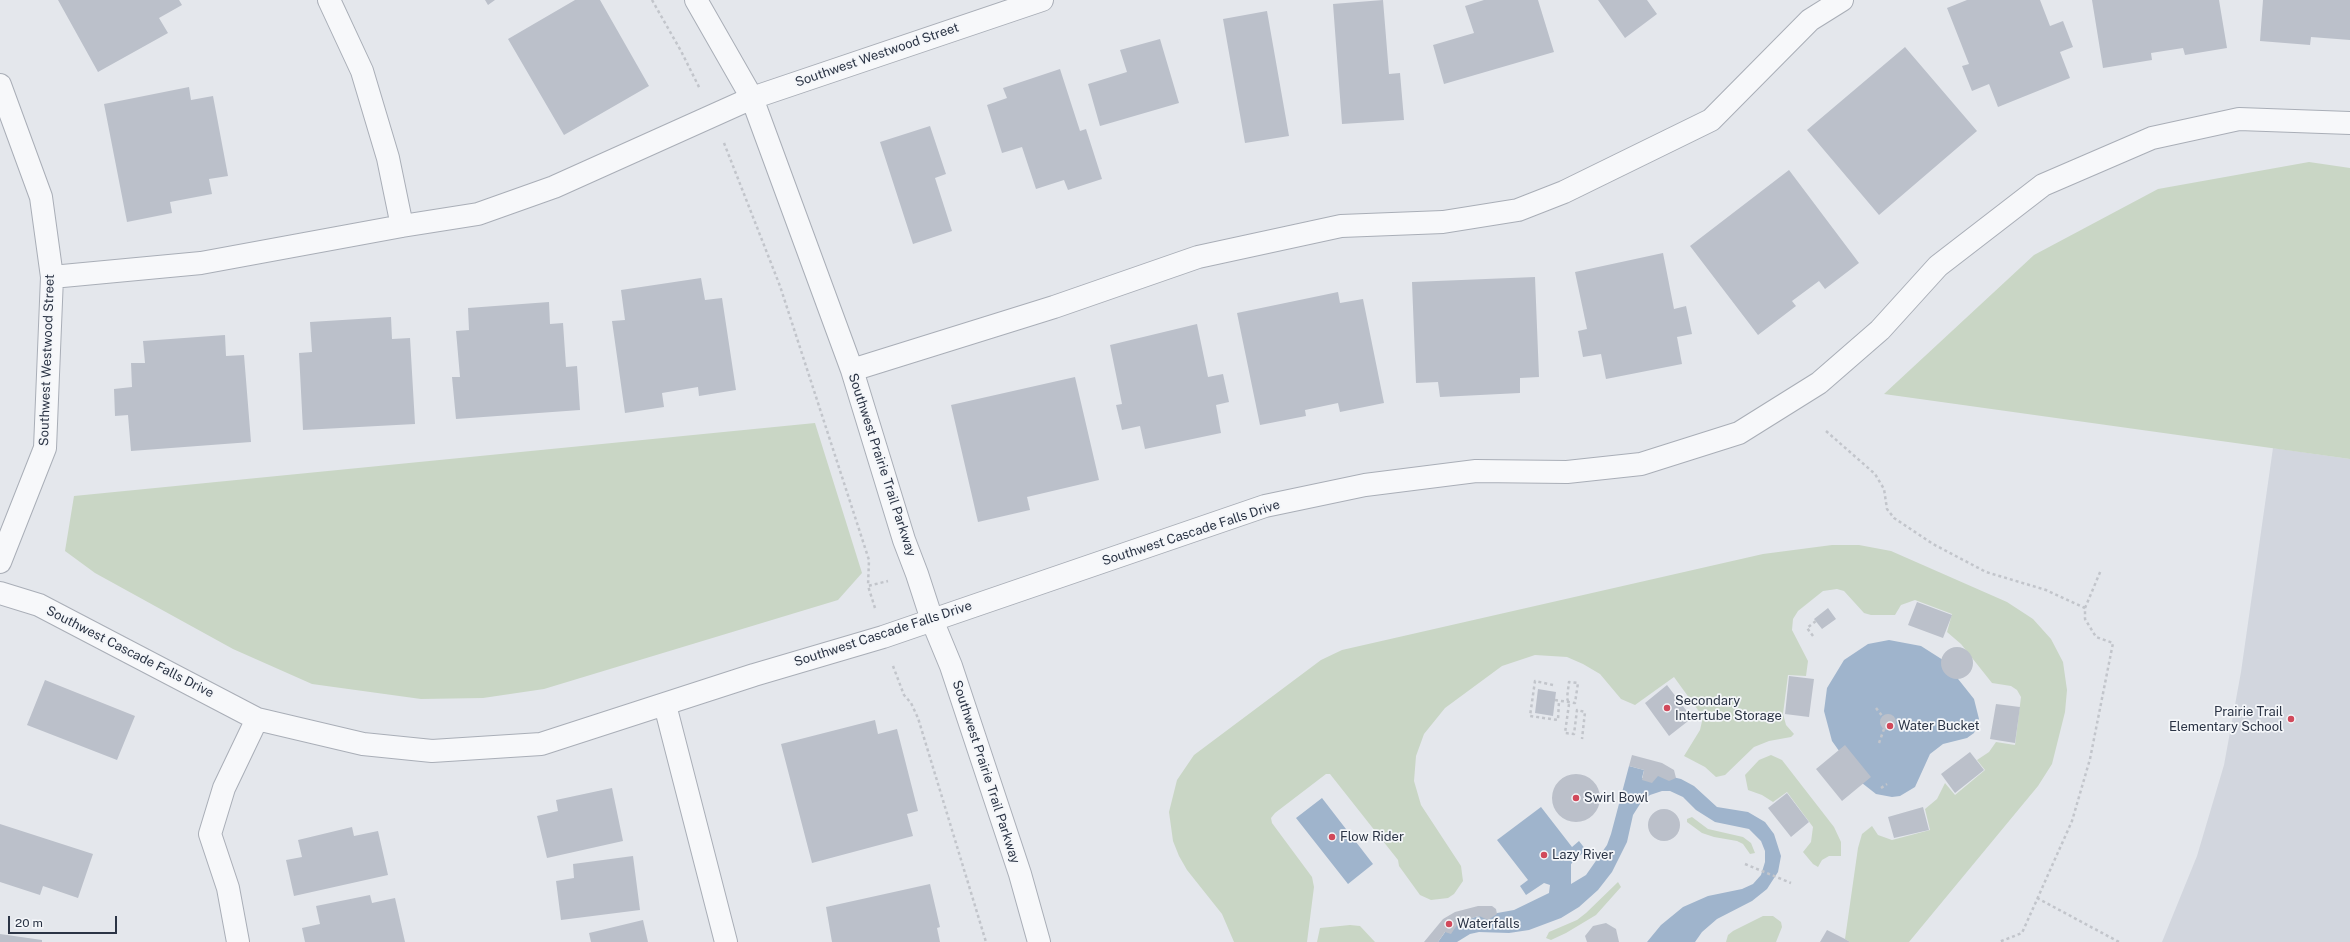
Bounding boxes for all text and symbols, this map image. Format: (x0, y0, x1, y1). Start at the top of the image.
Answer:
street label: Southwest Westwood Street (793, 20, 961, 90)
street label: Southwest Westwood Street (36, 274, 58, 446)
street label: Southwest Prairie Trail Parkway (845, 371, 919, 559)
street label: Southwest Cascade Falls Drive (1100, 497, 1282, 569)
street label: Southwest Cascade Falls Drive (792, 598, 974, 670)
street label: Southwest Cascade Falls Drive (44, 603, 216, 701)
street label: Southwest Prairie Trail Parkway (949, 678, 1023, 866)
place label: Secondary Intertube Storage (1675, 693, 1782, 724)
marker: Secondary Intertube Storage (1662, 703, 1672, 713)
place label: Prairie Trail Elementary School (2169, 704, 2283, 735)
marker: Prairie Trail Elementary School (2286, 714, 2296, 724)
place label: Water Bucket (1898, 718, 1980, 734)
marker: Water Bucket (1885, 721, 1895, 731)
place label: Swirl Bowl (1584, 790, 1649, 806)
marker: Swirl Bowl (1571, 793, 1581, 803)
place label: Flow Rider (1340, 829, 1404, 845)
marker: Flow Rider (1327, 832, 1337, 842)
place label: Lazy River (1552, 847, 1614, 863)
marker: Lazy River (1539, 850, 1549, 860)
scale bar (10, 908, 119, 934)
text: 20 m (15, 916, 43, 930)
place label: Waterfalls (1457, 916, 1520, 932)
marker: Waterfalls (1444, 919, 1454, 929)

